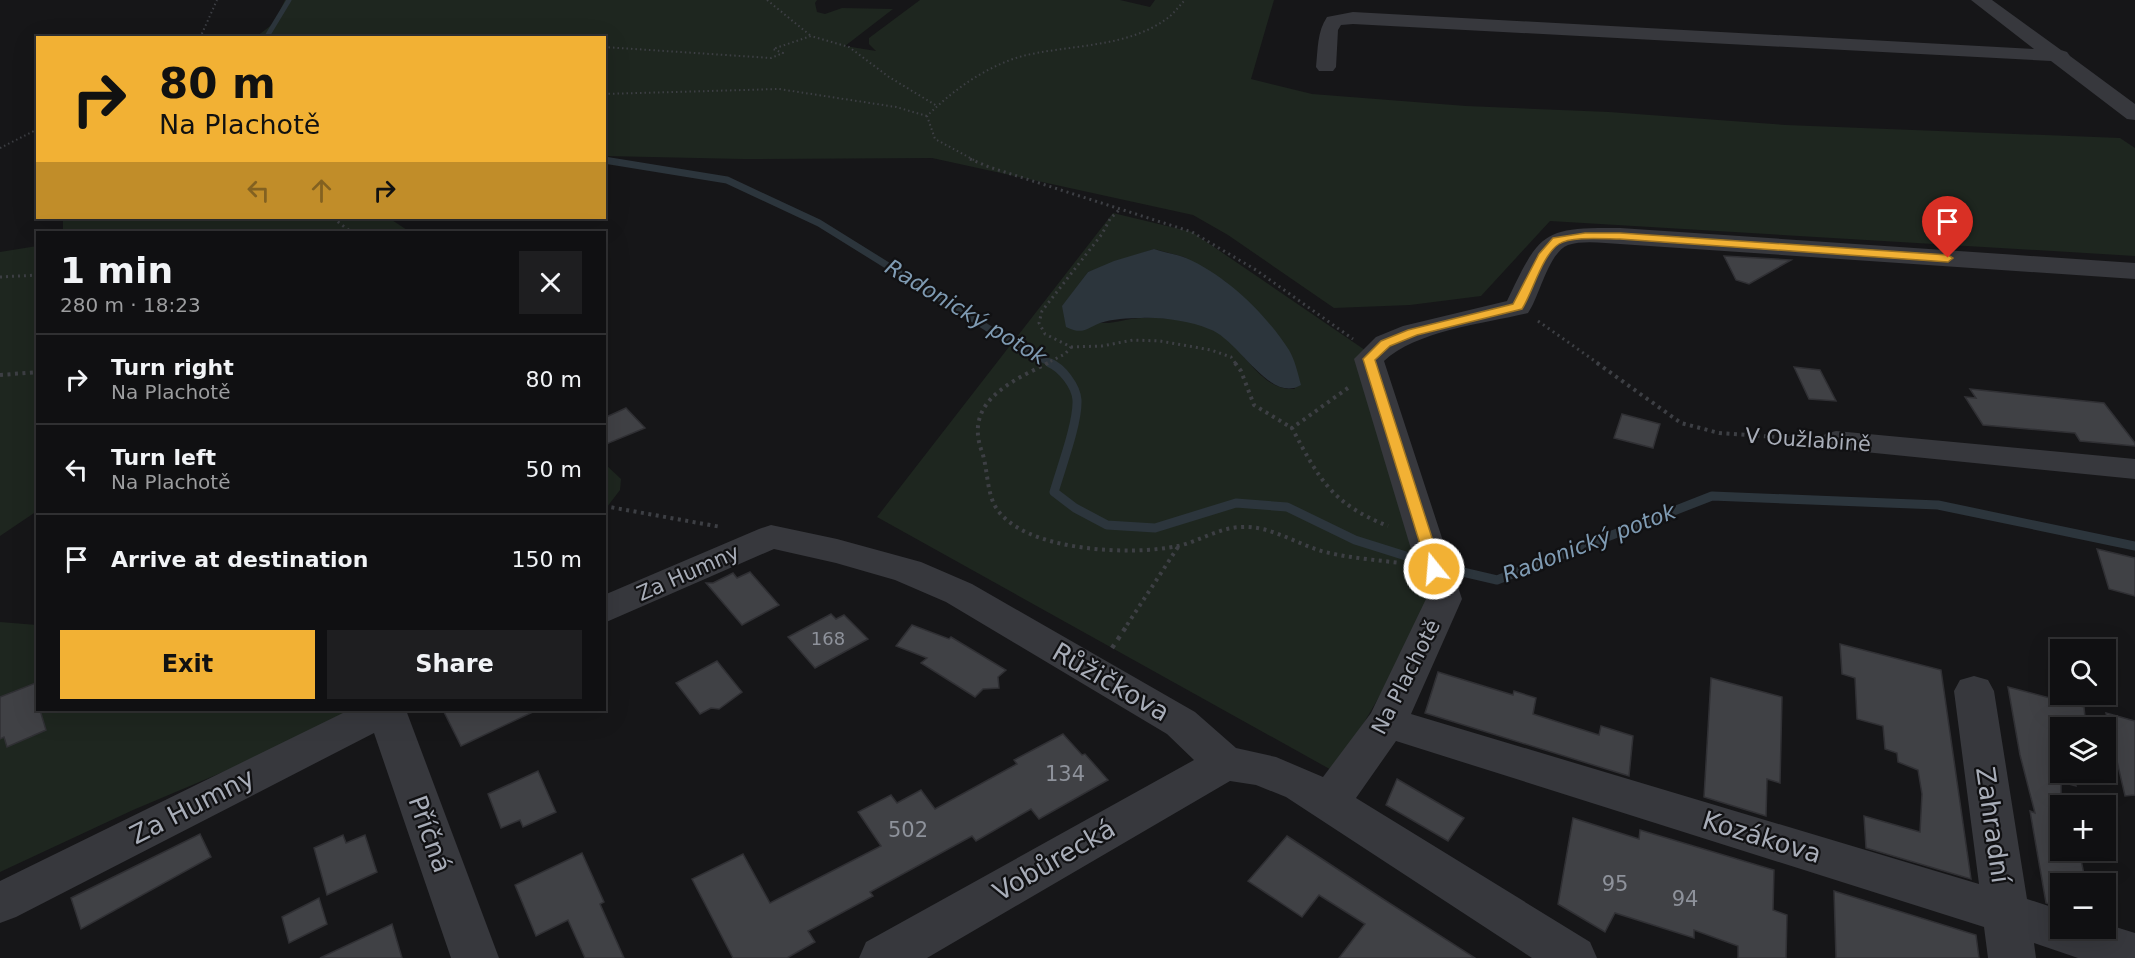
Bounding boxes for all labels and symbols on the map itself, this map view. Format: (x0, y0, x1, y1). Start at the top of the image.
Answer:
pin (1922, 196, 1973, 258)
water label: Radonický potok (881, 254, 1052, 371)
street label: V Oužlabině (1744, 424, 1872, 456)
water label: Radonický potok (1499, 498, 1680, 588)
position arrow (1402, 537, 1466, 601)
street label: Za Humny (633, 540, 743, 606)
street label: Na Plachotě (1367, 616, 1445, 738)
house number: 168 (811, 628, 845, 649)
street label: Růžičkova (1047, 637, 1175, 727)
street label: Za Humny (125, 762, 259, 850)
house number: 134 (1045, 762, 1085, 786)
street label: Zahradní (1970, 765, 2016, 886)
street label: Příčná (402, 791, 458, 877)
street label: Kozákova (1699, 805, 1825, 869)
street label: Vobůrecká (988, 813, 1120, 907)
house number: 502 (888, 818, 928, 842)
house number: 95 (1602, 872, 1628, 896)
house number: 94 (1672, 887, 1698, 911)

